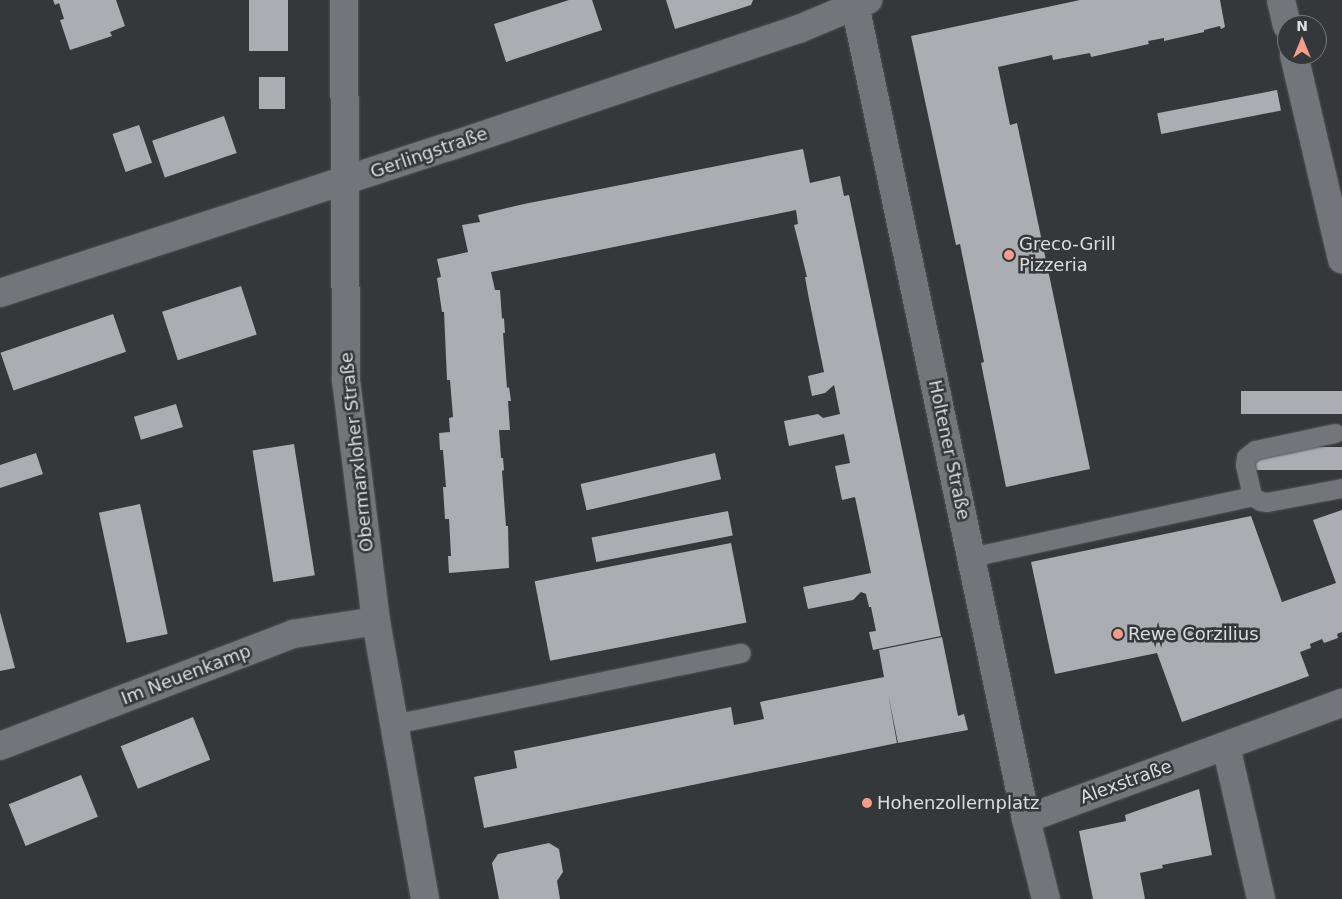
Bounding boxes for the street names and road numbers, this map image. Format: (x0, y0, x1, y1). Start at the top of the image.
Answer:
street label: Gerlingstraße (368, 123, 490, 183)
street label: Obermarxloher Straße (336, 351, 378, 553)
street label: Holtener Straße (924, 378, 974, 522)
street label: Im Neuenkamp (118, 640, 254, 710)
street label: Alexstraße (1077, 755, 1175, 809)

